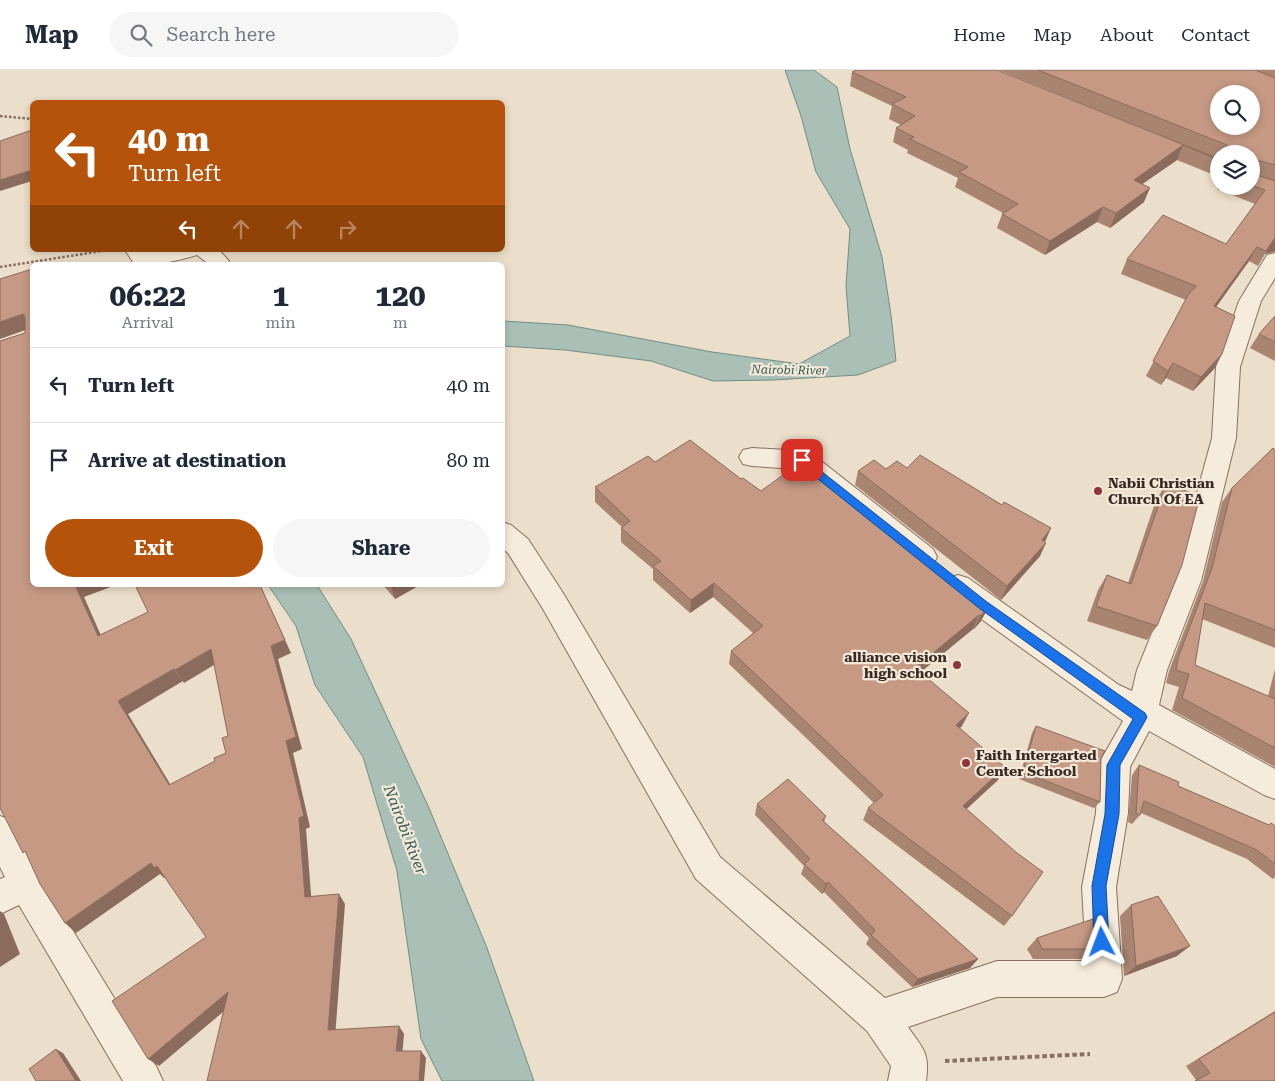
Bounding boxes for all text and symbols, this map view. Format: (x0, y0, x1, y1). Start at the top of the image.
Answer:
search box (109, 12, 459, 57)
text: Map (25, 21, 79, 49)
icon: search (127, 21, 155, 49)
text: Search here (167, 23, 275, 46)
text: Home (953, 24, 1005, 45)
text: Map (1033, 24, 1072, 45)
text: About (1100, 24, 1153, 45)
text: Contact (1181, 24, 1250, 45)
map controls (1210, 85, 1260, 195)
button: search (1210, 85, 1260, 135)
text: 40 m (128, 119, 210, 160)
icon: left (45, 120, 110, 185)
button: layers (1210, 145, 1260, 195)
text: Turn left (128, 161, 221, 186)
icon: left (174, 215, 202, 243)
icon: ahead (227, 215, 255, 243)
icon: ahead (280, 215, 308, 243)
icon: right (333, 215, 361, 243)
text: 06:22 (109, 278, 186, 313)
text: 1 (272, 278, 289, 313)
text: 120 (375, 278, 425, 313)
text: Arrival (122, 313, 174, 332)
text: min (266, 313, 296, 332)
text: m (393, 313, 408, 332)
water label: Nairobi River (750, 362, 827, 378)
icon: left (45, 371, 73, 399)
text: Turn left (88, 374, 174, 397)
text: 40 m (447, 374, 490, 397)
pin (781, 439, 823, 481)
icon: arrive (45, 446, 73, 474)
icon: arrive (788, 446, 816, 474)
text: Arrive at destination (88, 449, 286, 472)
text: 80 m (447, 449, 490, 472)
place label: Nabii Christian Church Of EA (1108, 475, 1215, 507)
marker: Nabii Christian Church Of EA (1092, 485, 1104, 497)
button: Exit (45, 519, 263, 577)
button: Share (273, 519, 490, 577)
place label: alliance vision high school (844, 649, 948, 681)
marker: alliance vision high school (951, 659, 963, 671)
place label: Faith Intergarted Center School (976, 747, 1097, 779)
marker: Faith Intergarted Center School (960, 757, 972, 769)
water label: Nairobi River (379, 782, 431, 878)
position arrow (1075, 915, 1127, 967)

